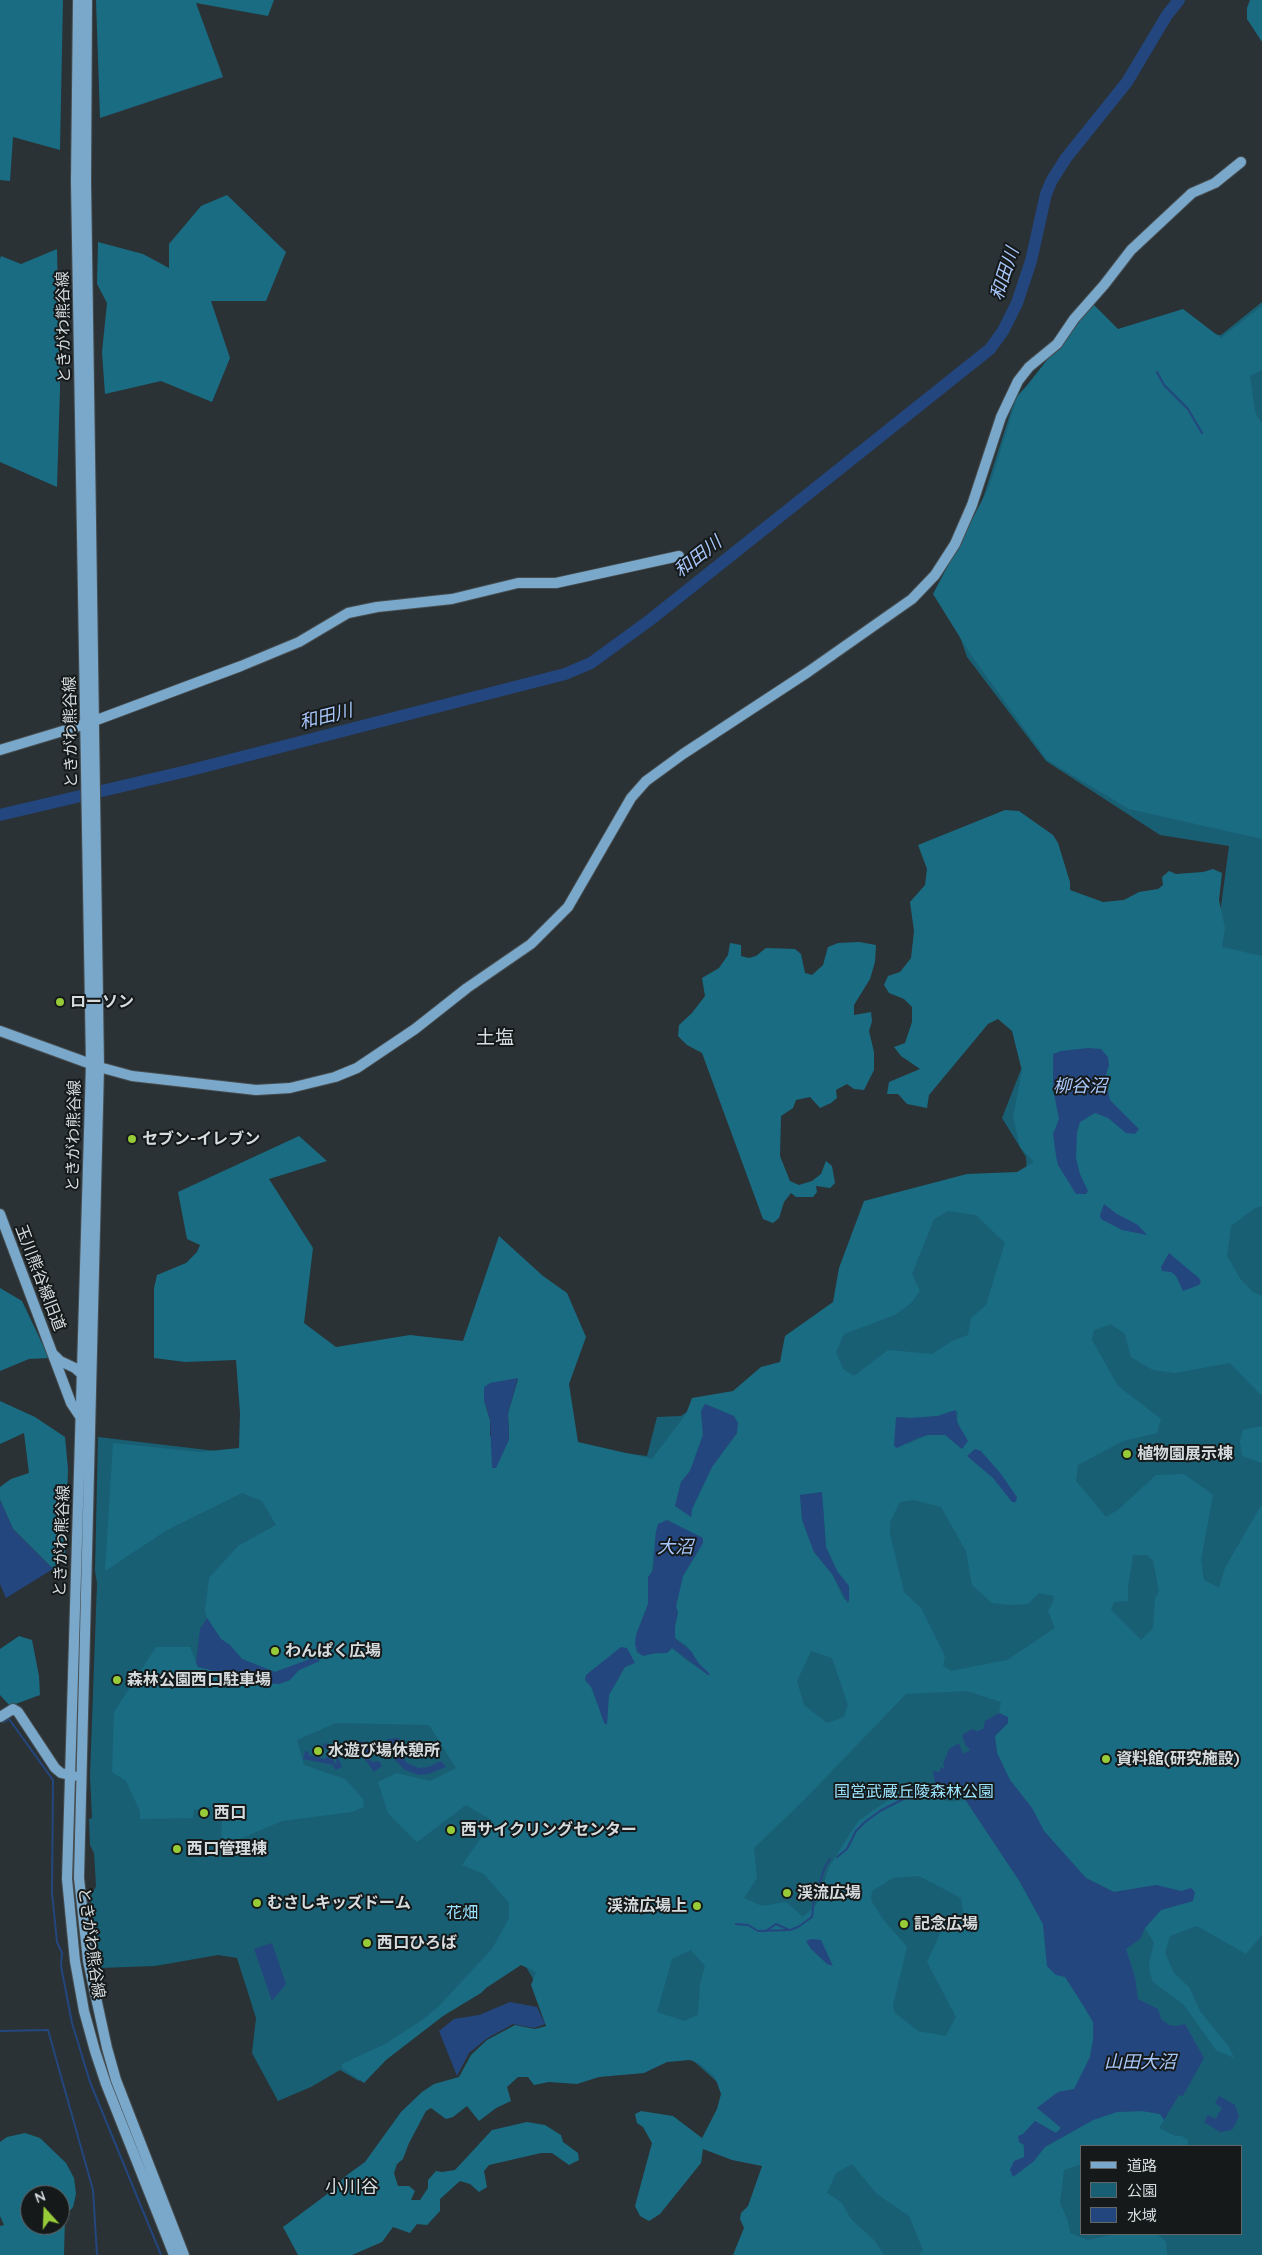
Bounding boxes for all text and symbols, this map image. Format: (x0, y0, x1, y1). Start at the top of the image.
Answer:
water label: 和田川 (986, 245, 1024, 303)
street label: ときがわ熊谷線 (53, 271, 75, 383)
water label: 和田川 (670, 532, 726, 582)
street label: ときがわ熊谷線 (60, 676, 82, 788)
water label: 和田川 (297, 700, 355, 734)
place label: ローソン (70, 992, 134, 1012)
marker: ローソン (54, 996, 66, 1008)
district label: 土塩 (476, 1027, 514, 1049)
water label: 柳谷沼 (1053, 1076, 1107, 1098)
street label: ときがわ熊谷線 (63, 1080, 85, 1192)
place label: セブン-イレブン (142, 1129, 260, 1149)
marker: セブン-イレブン (126, 1133, 138, 1145)
street label: 玉川熊谷線旧道 (11, 1222, 69, 1334)
place label: 植物園展示棟 (1137, 1444, 1233, 1464)
marker: 植物園展示棟 (1121, 1448, 1133, 1460)
street label: ときがわ熊谷線 (50, 1485, 74, 1597)
water label: 大沼 (657, 1537, 693, 1559)
place label: わんぱく広場 (285, 1641, 381, 1661)
marker: わんぱく広場 (269, 1645, 281, 1657)
place label: 森林公園西口駐車場 (127, 1670, 271, 1690)
marker: 森林公園西口駐車場 (111, 1674, 123, 1686)
place label: 水遊び場休憩所 (328, 1741, 440, 1761)
marker: 水遊び場休憩所 (312, 1745, 324, 1757)
place label: 資料館(研究施設) (1116, 1749, 1239, 1769)
marker: 資料館(研究施設) (1100, 1753, 1112, 1765)
park label: 国営武蔵丘陵森林公園 (834, 1782, 994, 1802)
place label: 西口 (214, 1803, 246, 1823)
marker: 西口 (198, 1807, 210, 1819)
place label: 西サイクリングセンター (461, 1820, 637, 1840)
marker: 西サイクリングセンター (445, 1824, 457, 1836)
place label: 西口管理棟 (187, 1839, 267, 1859)
marker: 西口管理棟 (171, 1843, 183, 1855)
place label: 渓流広場 (797, 1883, 861, 1903)
street label: ときがわ熊谷線 (74, 1886, 108, 2000)
marker: 渓流広場 (781, 1887, 793, 1899)
place label: むさしキッズドーム (267, 1893, 411, 1913)
place label: 渓流広場上 (607, 1896, 687, 1916)
marker: むさしキッズドーム (251, 1897, 263, 1909)
marker: 渓流広場上 (691, 1900, 703, 1912)
park label: 花畑 (446, 1903, 478, 1923)
place label: 記念広場 (914, 1914, 978, 1934)
marker: 記念広場 (898, 1918, 910, 1930)
place label: 西口ひろば (377, 1933, 457, 1953)
marker: 西口ひろば (361, 1937, 373, 1949)
water label: 山田大沼 (1104, 2052, 1176, 2074)
legend (1080, 2145, 1242, 2235)
text: 道路 (1127, 2156, 1157, 2175)
district label: 小川谷 (325, 2177, 379, 2199)
text: 公園 (1127, 2181, 1157, 2200)
north arrow (20, 2185, 70, 2235)
text: N (32, 2187, 48, 2207)
text: 水域 (1127, 2206, 1157, 2225)

